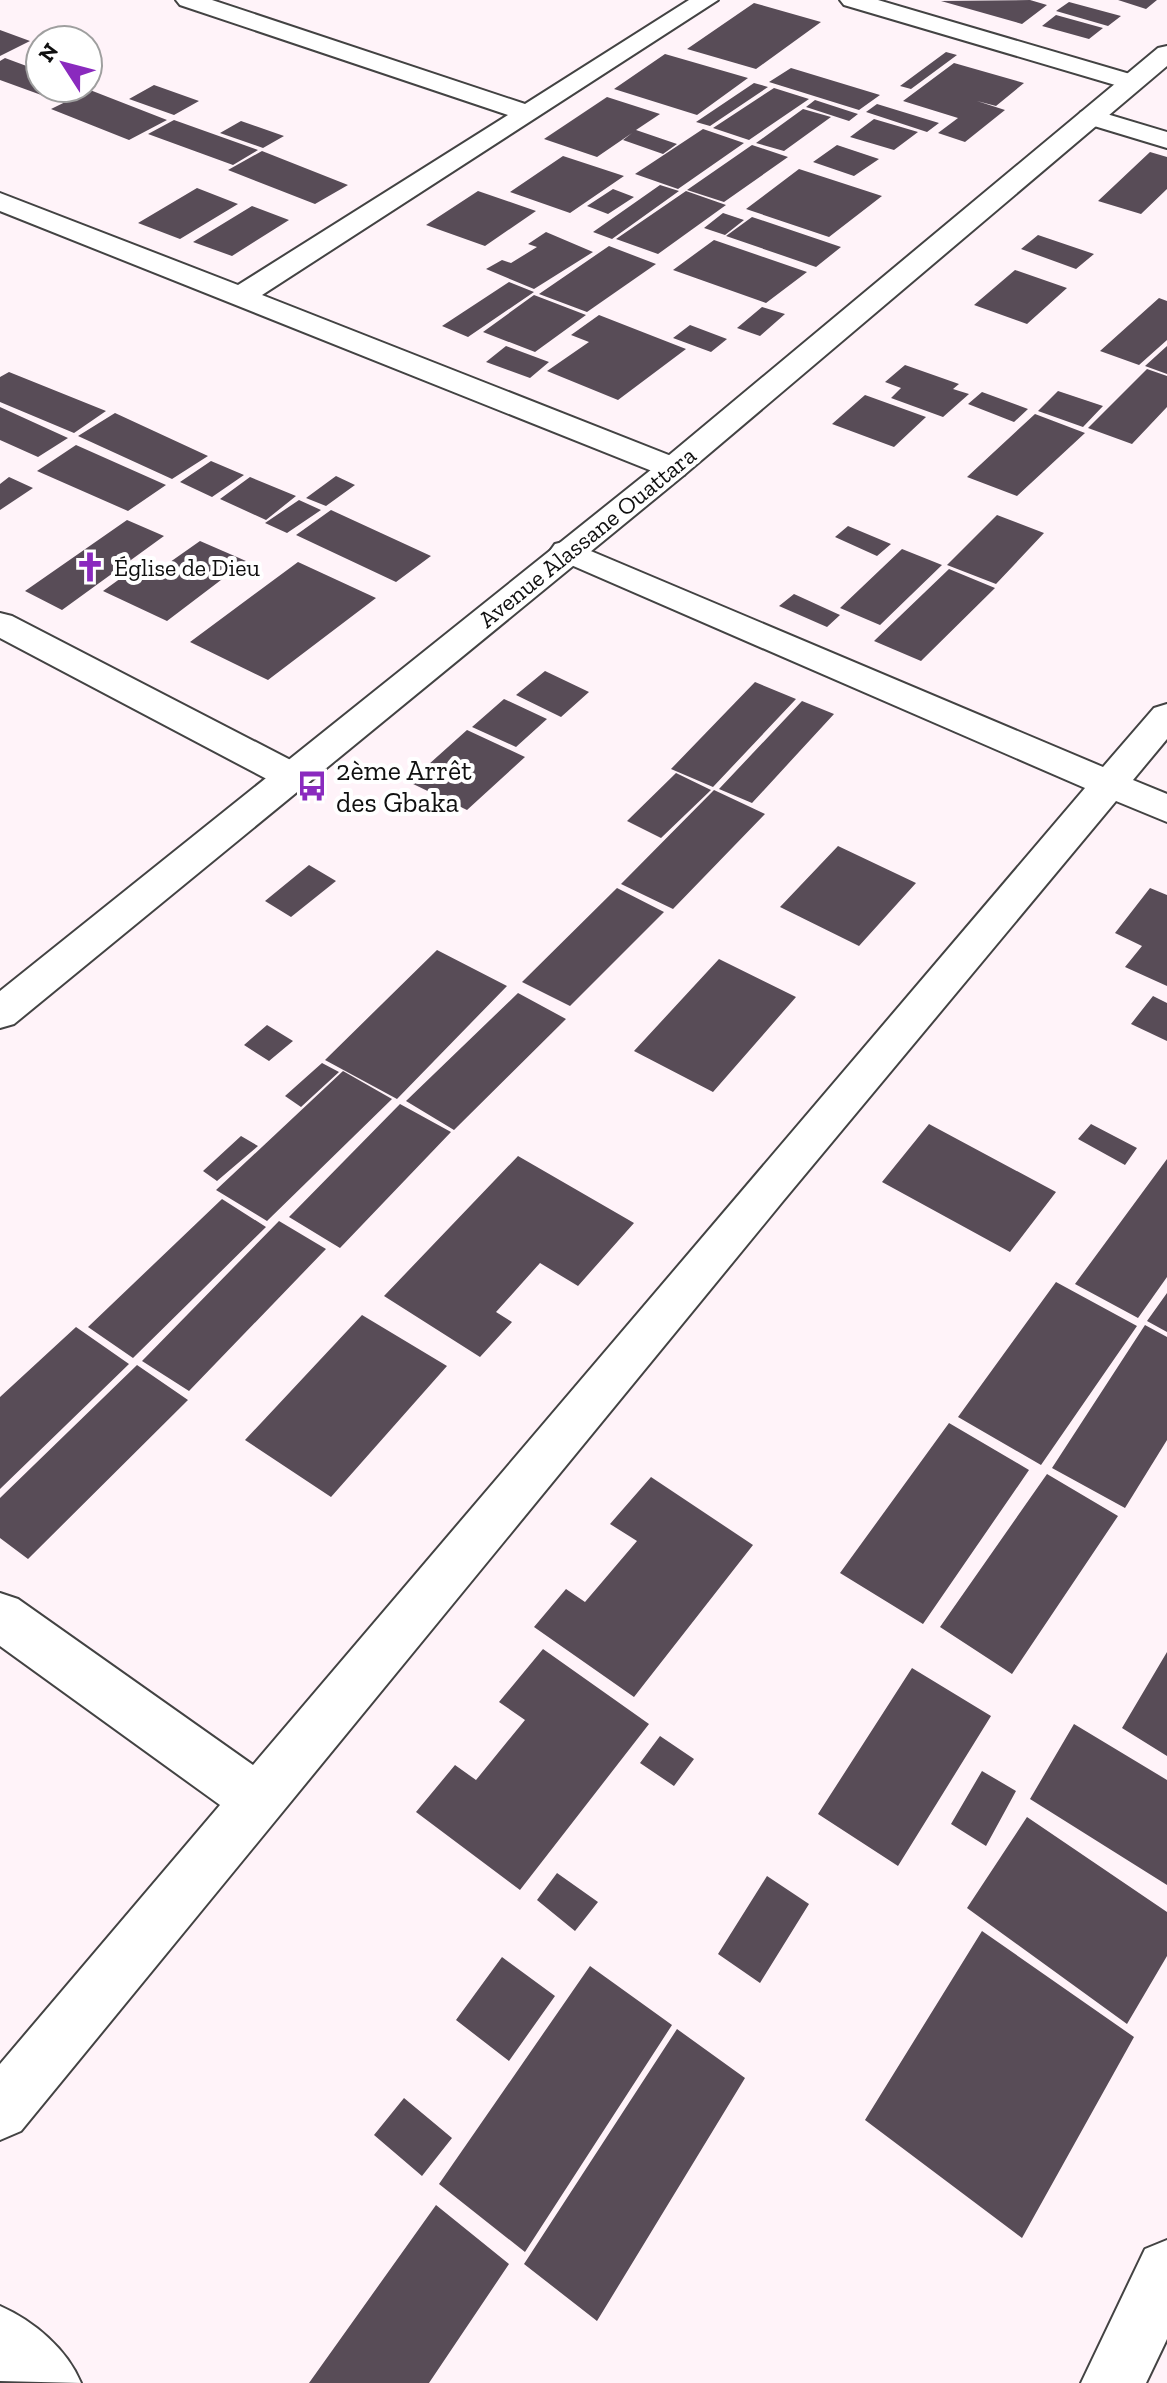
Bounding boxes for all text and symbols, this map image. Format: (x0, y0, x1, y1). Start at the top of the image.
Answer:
north arrow (24, 24, 104, 104)
text: N (32, 38, 64, 67)
street label: Avenue Alassane Ouattara (473, 440, 702, 634)
church icon: Église de Dieu (73, 550, 107, 584)
place label: Église de Dieu (114, 553, 260, 582)
place label: 2ème Arrêt des Gbaka (336, 754, 472, 819)
bus stop icon: 2ème Arrêt des Gbaka (295, 769, 329, 803)

